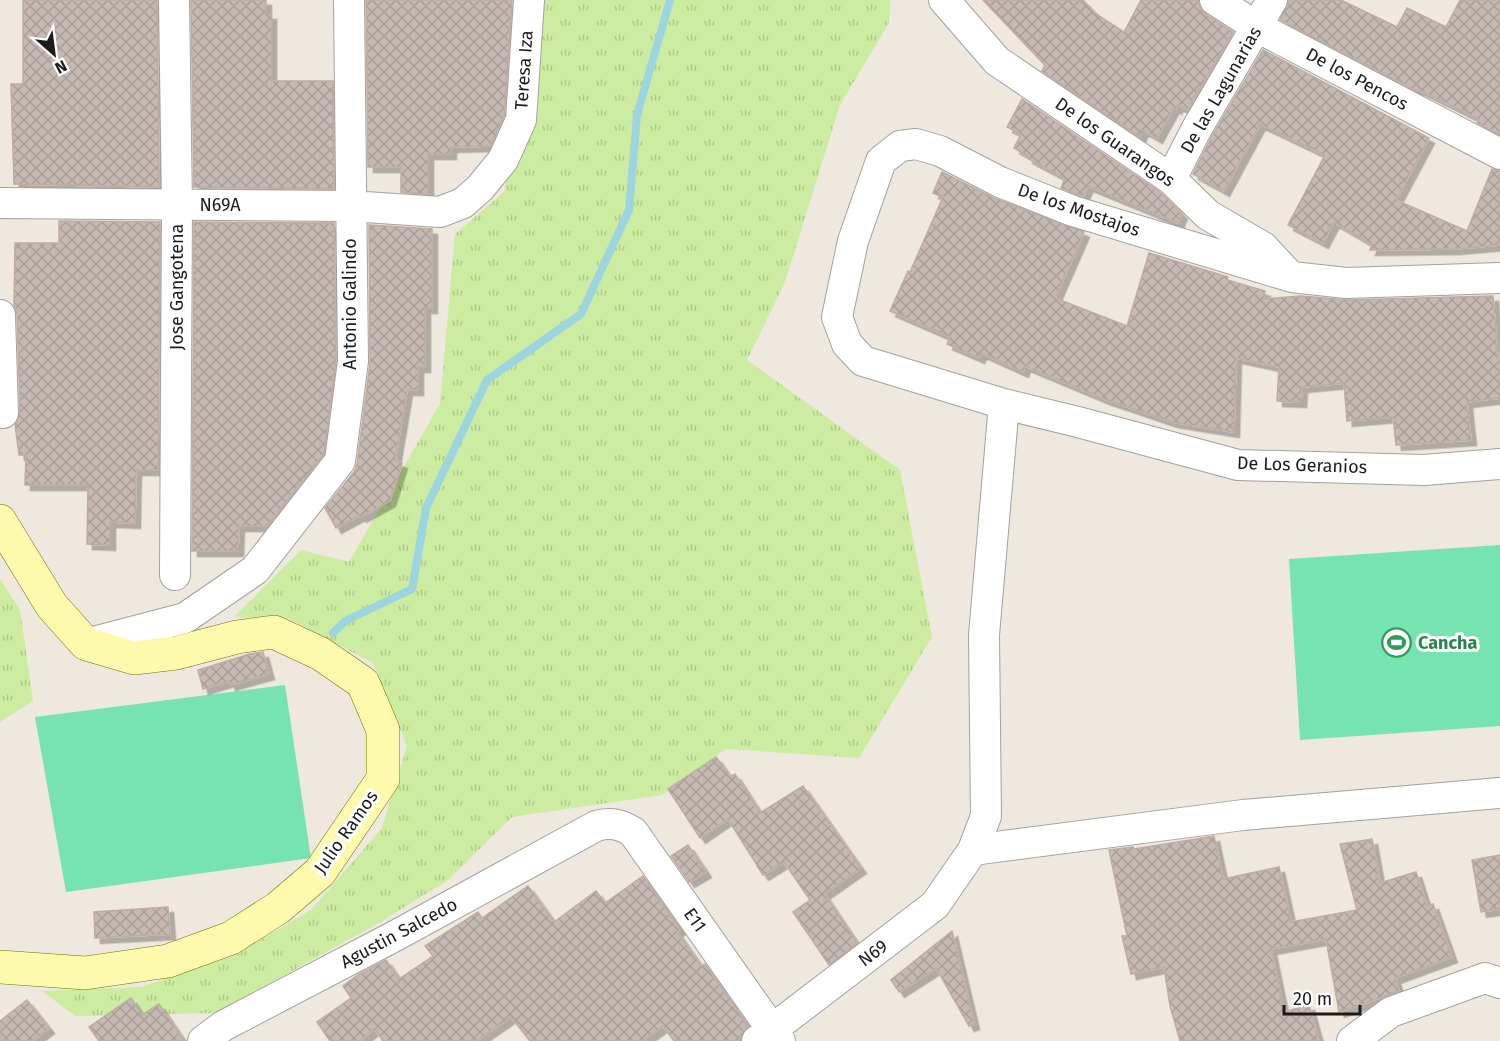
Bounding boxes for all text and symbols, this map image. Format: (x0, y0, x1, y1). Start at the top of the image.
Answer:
street label: De las Lagunarias (1176, 23, 1266, 157)
north arrow (24, 24, 84, 84)
street label: Teresa Iza (510, 29, 538, 111)
street label: De los Pencos (1302, 43, 1412, 115)
text: N (52, 56, 70, 78)
street label: De los Guarangos (1051, 92, 1179, 192)
street label: De los Mostajos (1015, 179, 1143, 241)
street label: N69A (199, 194, 241, 216)
street label: Jose Gangotena (166, 224, 188, 350)
street label: Antonio Galindo (339, 238, 361, 370)
street label: De Los Geranios (1237, 452, 1367, 478)
sports icon: Cancha (1381, 627, 1413, 659)
place label: Cancha (1418, 632, 1477, 654)
street label: Julio Ramos (309, 786, 383, 878)
street label: Agustin Salcedo (337, 893, 461, 973)
street label: E11 (679, 904, 711, 936)
street label: N69 (854, 935, 892, 971)
scale bar (1284, 978, 1360, 1016)
text: 20 m (1293, 988, 1332, 1010)

